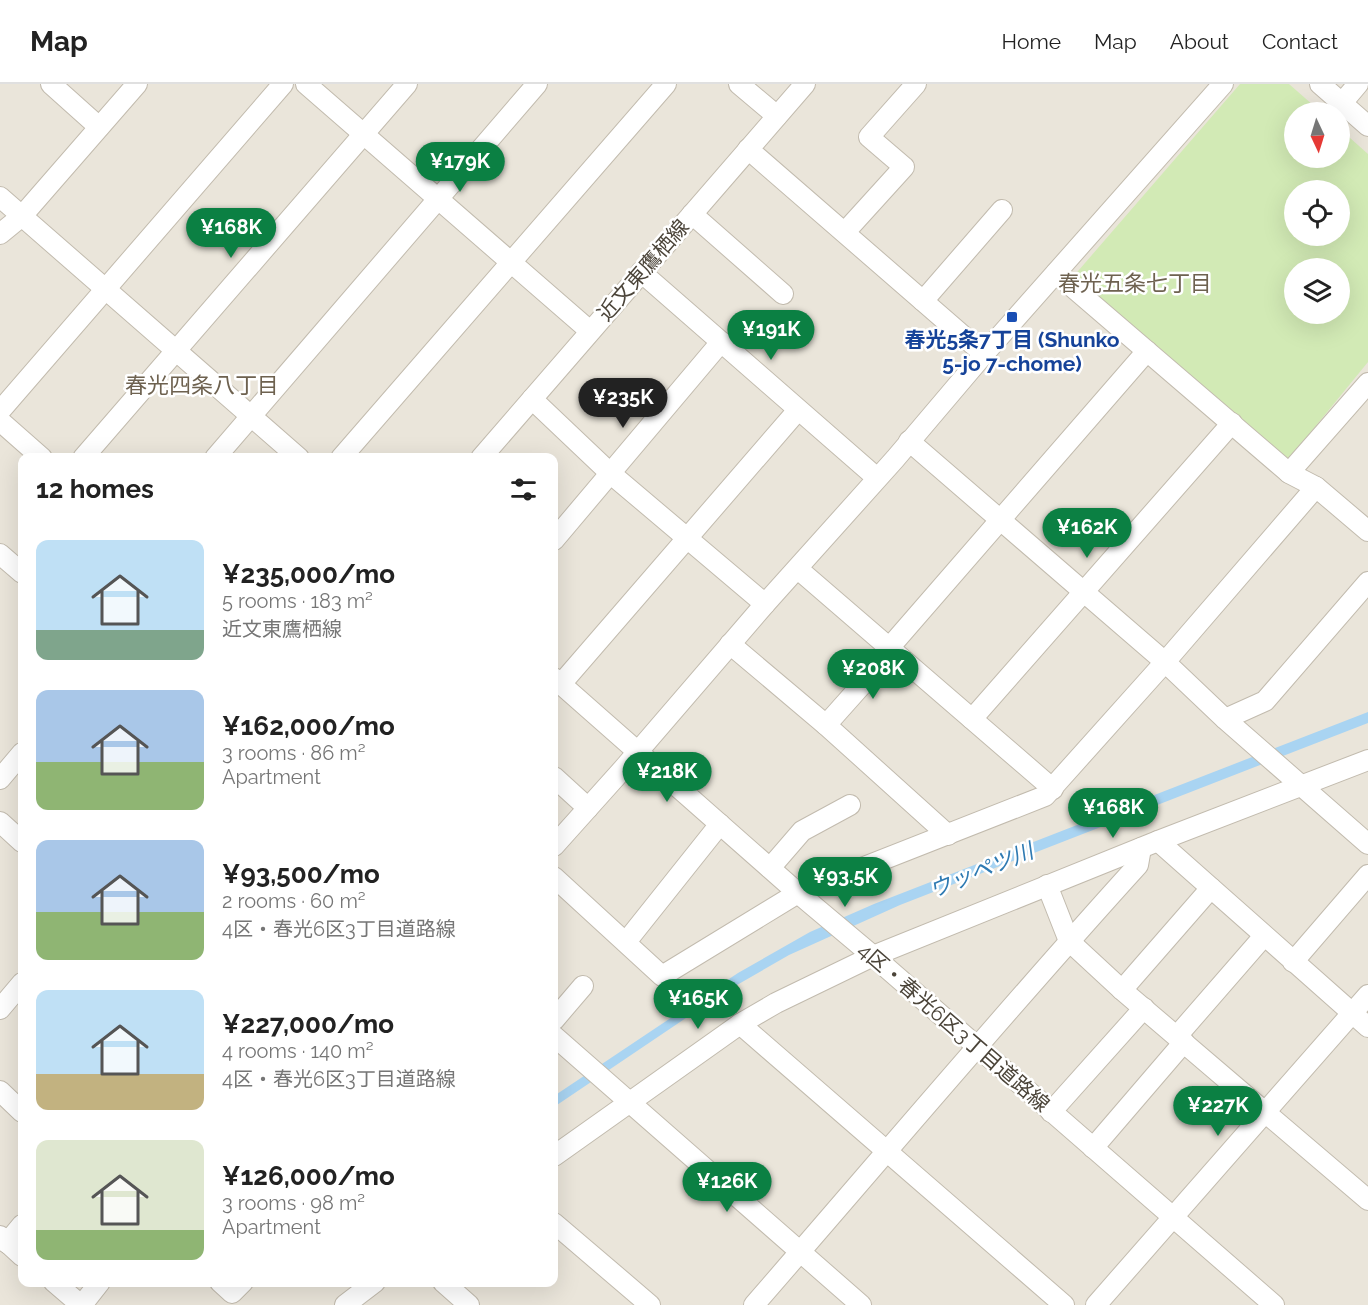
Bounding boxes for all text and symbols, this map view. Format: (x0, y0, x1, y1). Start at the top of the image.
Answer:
text: Map (30, 25, 88, 58)
text: Home (1002, 29, 1061, 54)
text: Map (1094, 29, 1137, 54)
text: About (1170, 29, 1229, 54)
text: Contact (1262, 29, 1338, 54)
north arrow (1284, 102, 1350, 168)
map controls (1284, 102, 1350, 324)
pin: ¥179K (418, 142, 502, 193)
text: ¥179K (430, 149, 490, 173)
button: locate (1284, 180, 1350, 246)
pin: ¥168K (189, 208, 273, 259)
street label: 近文東鷹栖線 (592, 214, 694, 326)
text: ¥168K (200, 215, 262, 239)
button: layers (1284, 258, 1350, 324)
district label: 春光五条七丁目 (1058, 270, 1212, 296)
pin: ¥191K (729, 310, 813, 361)
marker: 春光5条7丁目 (Shunko 5-jo 7-chome) (1005, 310, 1019, 324)
text: ¥191K (741, 317, 801, 341)
place label: 春光5条7丁目 (Shunko 5-jo 7-chome) (904, 327, 1120, 376)
district label: 春光四条八丁目 (125, 372, 279, 398)
pin: ¥235K (581, 378, 665, 429)
text: ¥235K (592, 385, 654, 409)
icon: filters (507, 473, 540, 506)
text: 12 homes (36, 474, 154, 504)
pin: ¥162K (1045, 508, 1129, 559)
text: ¥162K (1057, 515, 1117, 539)
text: ¥235,000/mo (222, 559, 395, 589)
icon: home (84, 564, 156, 636)
text: 5 rooms · 183 m² (222, 589, 373, 613)
text: 近文東鷹栖線 (222, 617, 342, 641)
pin: ¥208K (831, 649, 915, 700)
text: ¥208K (841, 656, 905, 680)
text: ¥162,000/mo (222, 711, 395, 741)
icon: home (84, 714, 156, 786)
text: 3 rooms · 86 m² (222, 741, 365, 765)
pin: ¥218K (625, 752, 709, 803)
text: ¥218K (637, 759, 697, 783)
text: Apartment (222, 765, 321, 789)
pin: ¥168K (1071, 788, 1155, 839)
text: ¥168K (1082, 795, 1144, 819)
water label: ウッペツ川 (925, 837, 1039, 903)
pin: ¥93.5K (796, 857, 894, 908)
text: ¥93,500/mo (222, 859, 380, 889)
icon: home (84, 864, 156, 936)
text: ¥93.5K (812, 864, 878, 888)
text: 2 rooms · 60 m² (222, 889, 366, 913)
text: 4区・春光6区3丁目道路線 (222, 917, 456, 941)
street label: 4区・春光6区3丁目道路線 (853, 937, 1055, 1117)
pin: ¥165K (656, 979, 740, 1030)
text: ¥165K (668, 986, 728, 1010)
text: ¥227,000/mo (222, 1009, 394, 1039)
icon: home (84, 1014, 156, 1086)
text: 4 rooms · 140 m² (222, 1039, 374, 1063)
text: 4区・春光6区3丁目道路線 (222, 1067, 456, 1091)
pin: ¥227K (1176, 1086, 1260, 1137)
text: ¥227K (1187, 1093, 1249, 1117)
text: ¥126,000/mo (222, 1161, 395, 1191)
pin: ¥126K (685, 1162, 769, 1213)
icon: home (84, 1164, 156, 1236)
text: ¥126K (697, 1169, 757, 1193)
text: 3 rooms · 98 m² (222, 1191, 365, 1215)
text: Apartment (222, 1215, 321, 1239)

